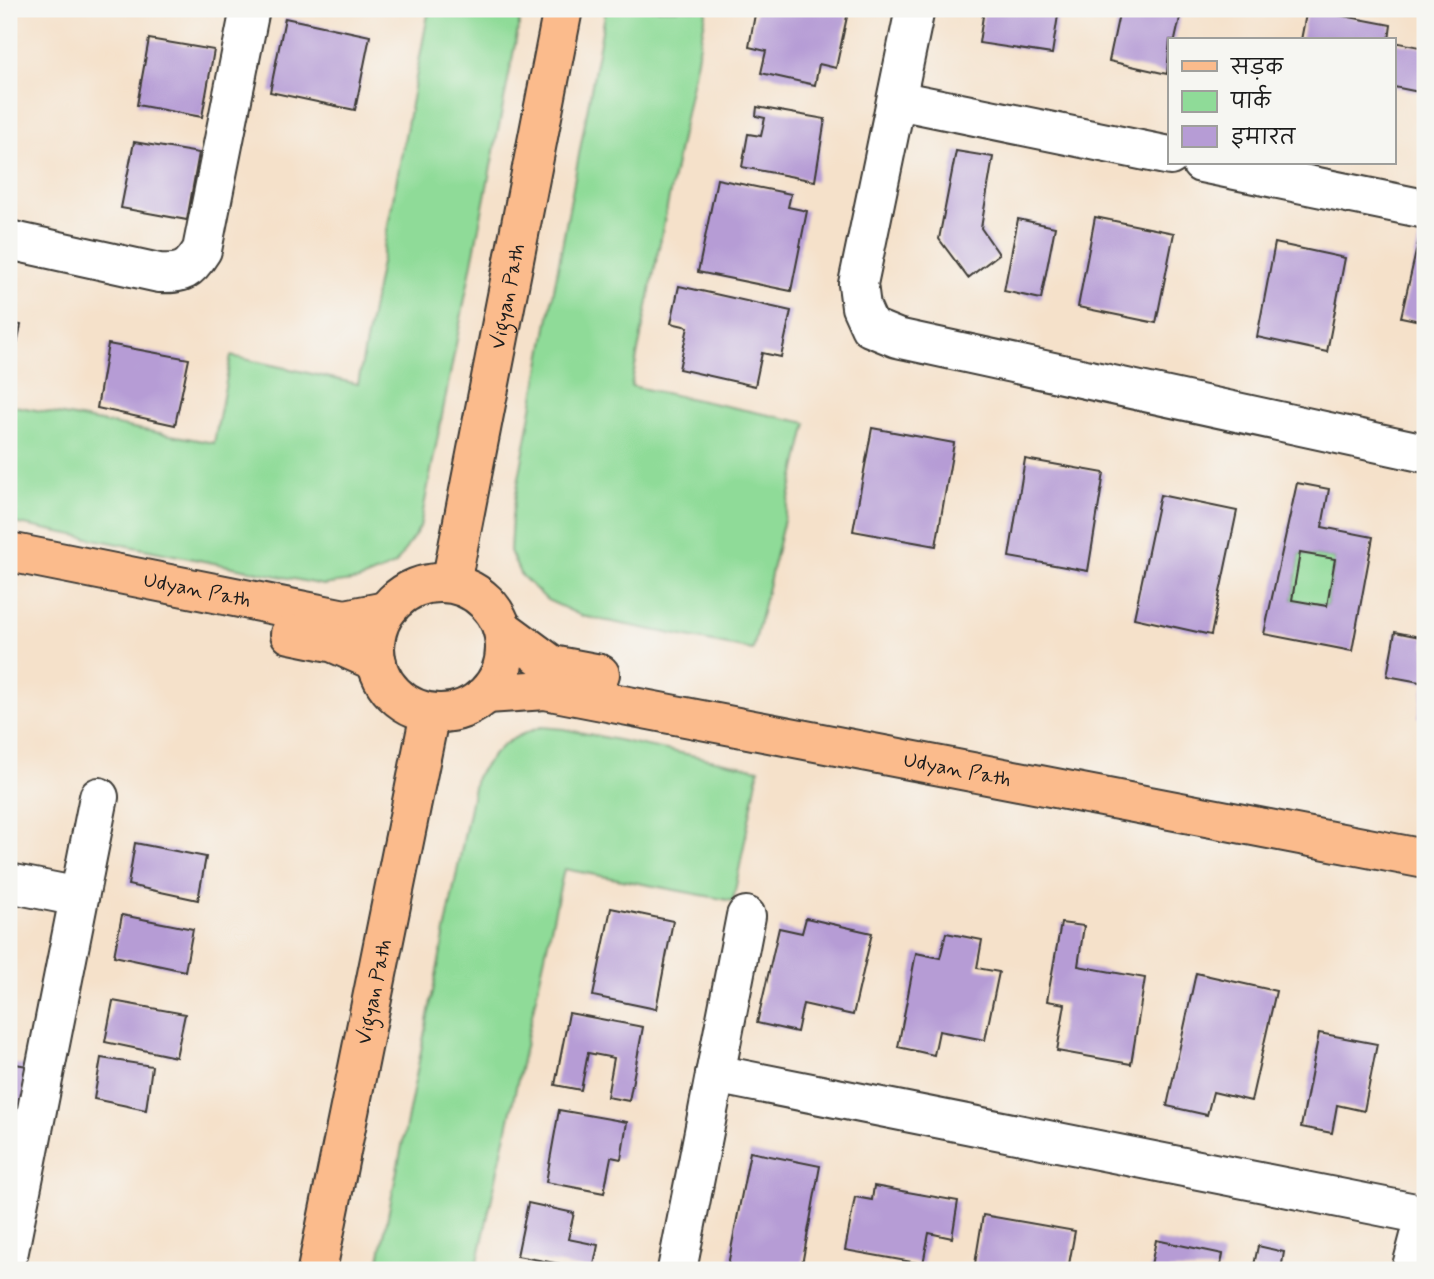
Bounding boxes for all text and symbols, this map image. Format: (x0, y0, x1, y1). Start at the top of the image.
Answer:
legend (1168, 38, 1396, 164)
text: सड़क (1230, 54, 1284, 82)
text: पार्क (1230, 84, 1272, 116)
text: इमारत (1231, 124, 1297, 152)
street label: Vigyan Path (484, 241, 532, 352)
street label: Udyan Path (141, 566, 253, 615)
street label: Udyan Path (901, 746, 1013, 794)
street label: Vigyan Path (350, 937, 399, 1047)

